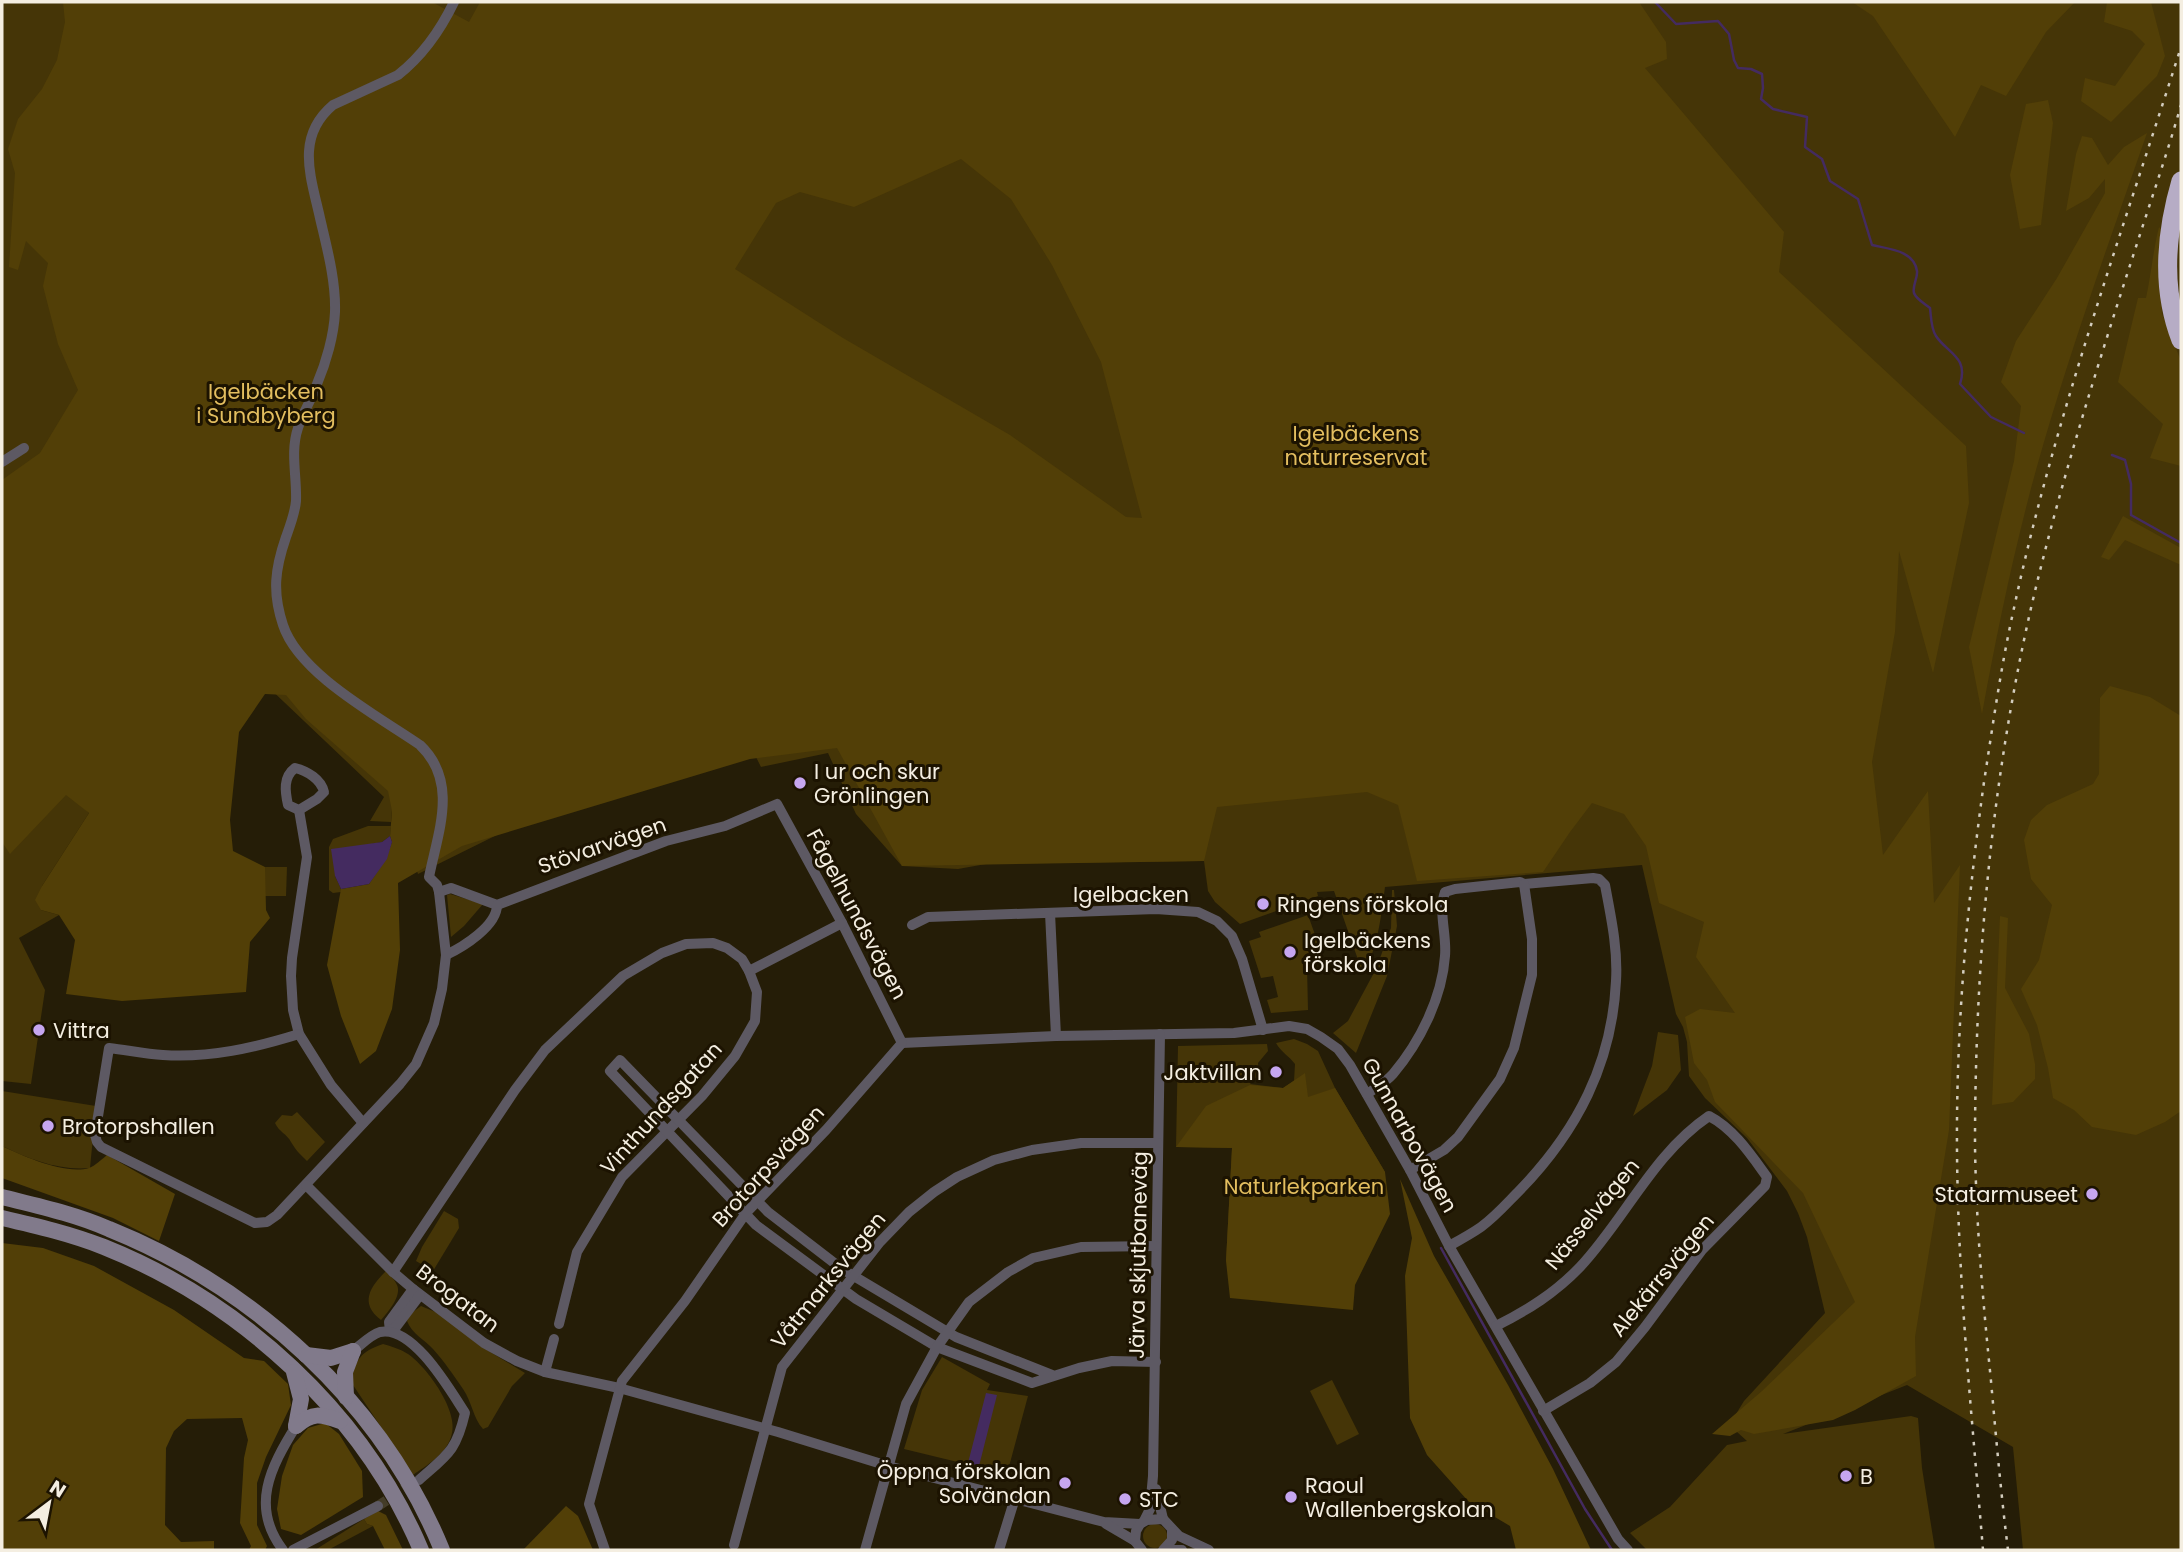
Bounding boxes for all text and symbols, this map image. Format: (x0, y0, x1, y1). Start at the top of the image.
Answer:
park label: Igelbäcken i Sundbyberg (196, 377, 336, 430)
park label: Igelbäckens naturreservat (1285, 419, 1427, 472)
place label: I ur och skur Grönlingen (814, 757, 940, 810)
marker: I ur och skur Grönlingen (792, 775, 808, 791)
street label: Stövarvägen (534, 809, 670, 881)
street label: Fågelhundsvägen (800, 824, 914, 1004)
street label: Igelbacken (1073, 880, 1189, 909)
place label: Ringens förskola (1277, 890, 1448, 919)
marker: Ringens förskola (1255, 896, 1271, 912)
place label: Igelbäckens förskola (1304, 926, 1431, 979)
marker: Igelbäckens förskola (1282, 944, 1298, 960)
place label: Vittra (53, 1016, 110, 1045)
marker: Vittra (31, 1022, 47, 1038)
street label: Vinthundsgatan (593, 1035, 729, 1181)
street label: Gunnarbovägen (1355, 1052, 1465, 1218)
place label: Jaktvillan (1163, 1058, 1262, 1087)
marker: Jaktvillan (1268, 1064, 1284, 1080)
street label: Brotorpsvägen (705, 1099, 831, 1233)
place label: Brotorpshallen (62, 1112, 215, 1141)
marker: Brotorpshallen (40, 1118, 56, 1134)
street label: Järva skjutbaneväg (1122, 1151, 1154, 1359)
street label: Nässelvägen (1538, 1152, 1646, 1276)
park label: Naturlekparken (1224, 1172, 1384, 1201)
place label: Statarmuseet (1934, 1180, 2078, 1209)
marker: Statarmuseet (2084, 1186, 2100, 1202)
street label: Våtmarksvägen (764, 1206, 892, 1354)
street label: Alekärrsvägen (1603, 1207, 1721, 1343)
street label: Brogatan (410, 1257, 506, 1339)
place label: Öppna förskolan Solvändan (877, 1457, 1051, 1510)
place label: B (1860, 1462, 1873, 1491)
north arrow (14, 1468, 84, 1538)
marker: B (1838, 1468, 1854, 1484)
place label: Raoul Wallenbergskolan (1305, 1471, 1494, 1524)
text: N (45, 1474, 71, 1504)
marker: Öppna förskolan Solvändan (1057, 1475, 1073, 1491)
place label: STC (1139, 1485, 1179, 1514)
marker: Raoul Wallenbergskolan (1283, 1489, 1299, 1505)
marker: STC (1117, 1491, 1133, 1507)

